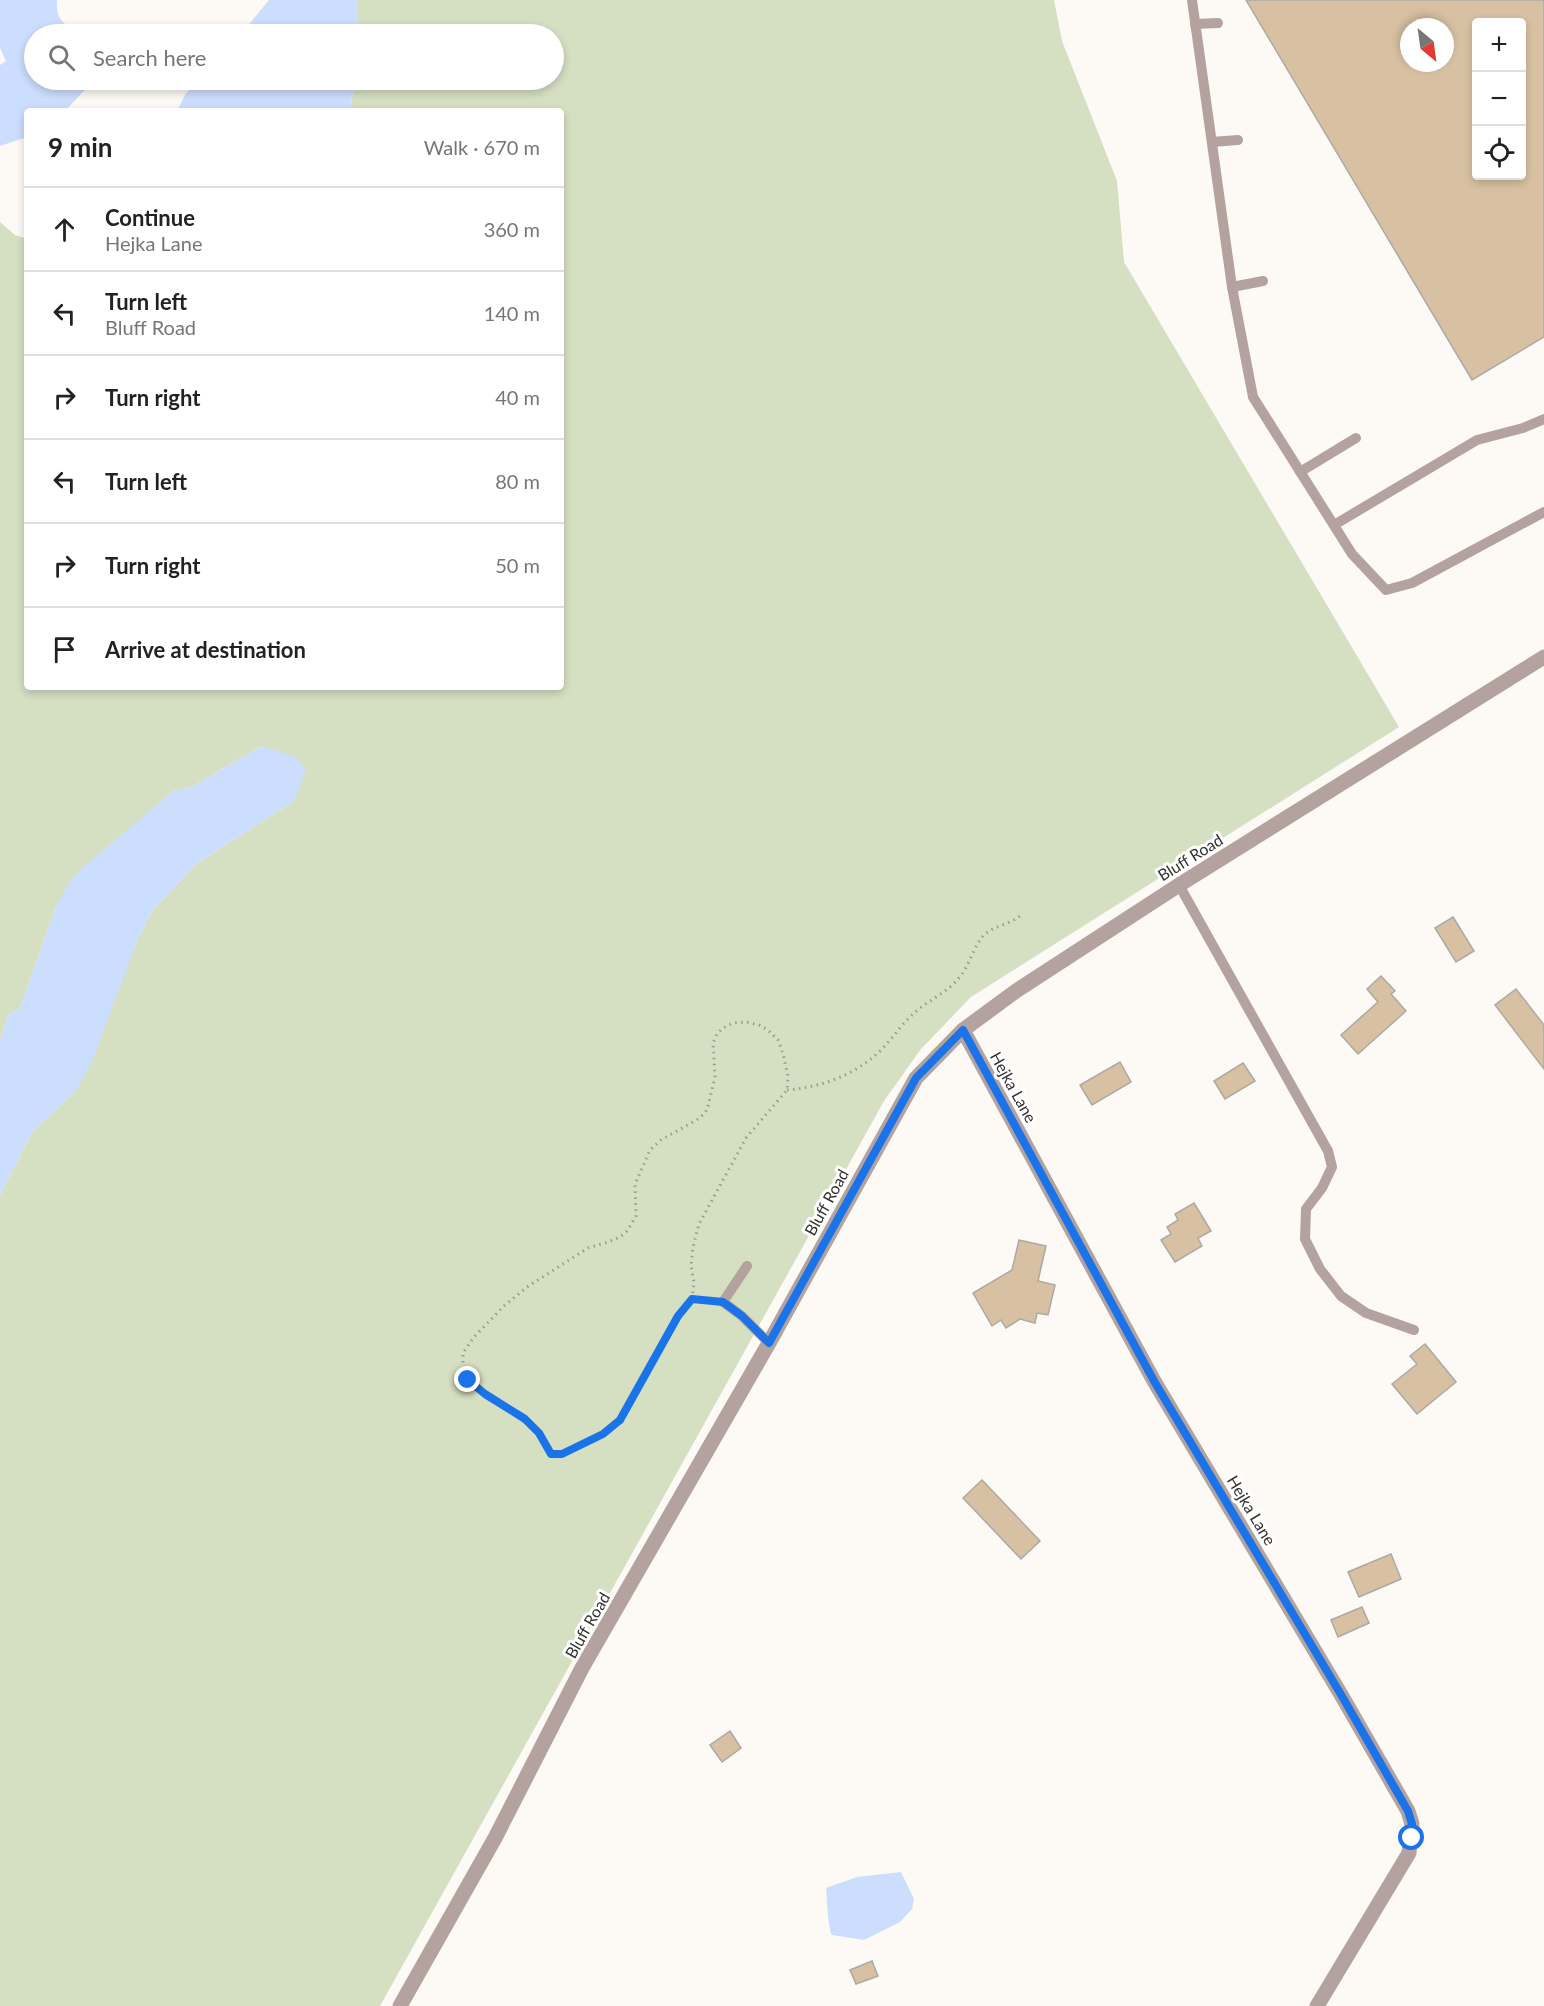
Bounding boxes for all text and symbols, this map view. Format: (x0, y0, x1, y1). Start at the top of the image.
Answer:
north arrow (1400, 18, 1454, 72)
map controls (1472, 18, 1526, 180)
button: + (1472, 18, 1526, 72)
search box (24, 24, 564, 90)
icon: search (45, 41, 78, 74)
text: Search here (93, 44, 206, 71)
button: − (1472, 72, 1526, 126)
button: locate (1472, 126, 1526, 180)
text: 9 min (48, 131, 112, 163)
text: Walk · 670 m (424, 135, 540, 159)
text: Continue (105, 204, 195, 231)
icon: ahead (48, 213, 81, 246)
text: 360 m (484, 217, 540, 241)
text: Hejka Lane (105, 231, 202, 255)
text: Turn left (105, 288, 187, 315)
icon: left (48, 297, 81, 330)
text: 140 m (484, 301, 540, 325)
text: Bluff Road (105, 315, 196, 339)
icon: right (48, 381, 81, 414)
text: Turn right (105, 384, 200, 411)
text: 40 m (495, 385, 540, 409)
icon: left (48, 465, 81, 498)
text: Turn left (105, 468, 187, 495)
text: 80 m (495, 469, 540, 493)
icon: right (48, 549, 81, 582)
text: Turn right (105, 552, 200, 579)
text: 50 m (495, 553, 540, 577)
icon: arrive (48, 633, 81, 666)
text: Arrive at destination (105, 636, 306, 663)
street label: Bluff Road (1154, 830, 1226, 884)
street label: Hejka Lane (987, 1048, 1041, 1126)
street label: Bluff Road (800, 1166, 852, 1238)
route end (454, 1366, 480, 1392)
street label: Hejka Lane (1224, 1472, 1280, 1548)
street label: Bluff Road (561, 1589, 613, 1661)
route start (1398, 1824, 1424, 1850)

